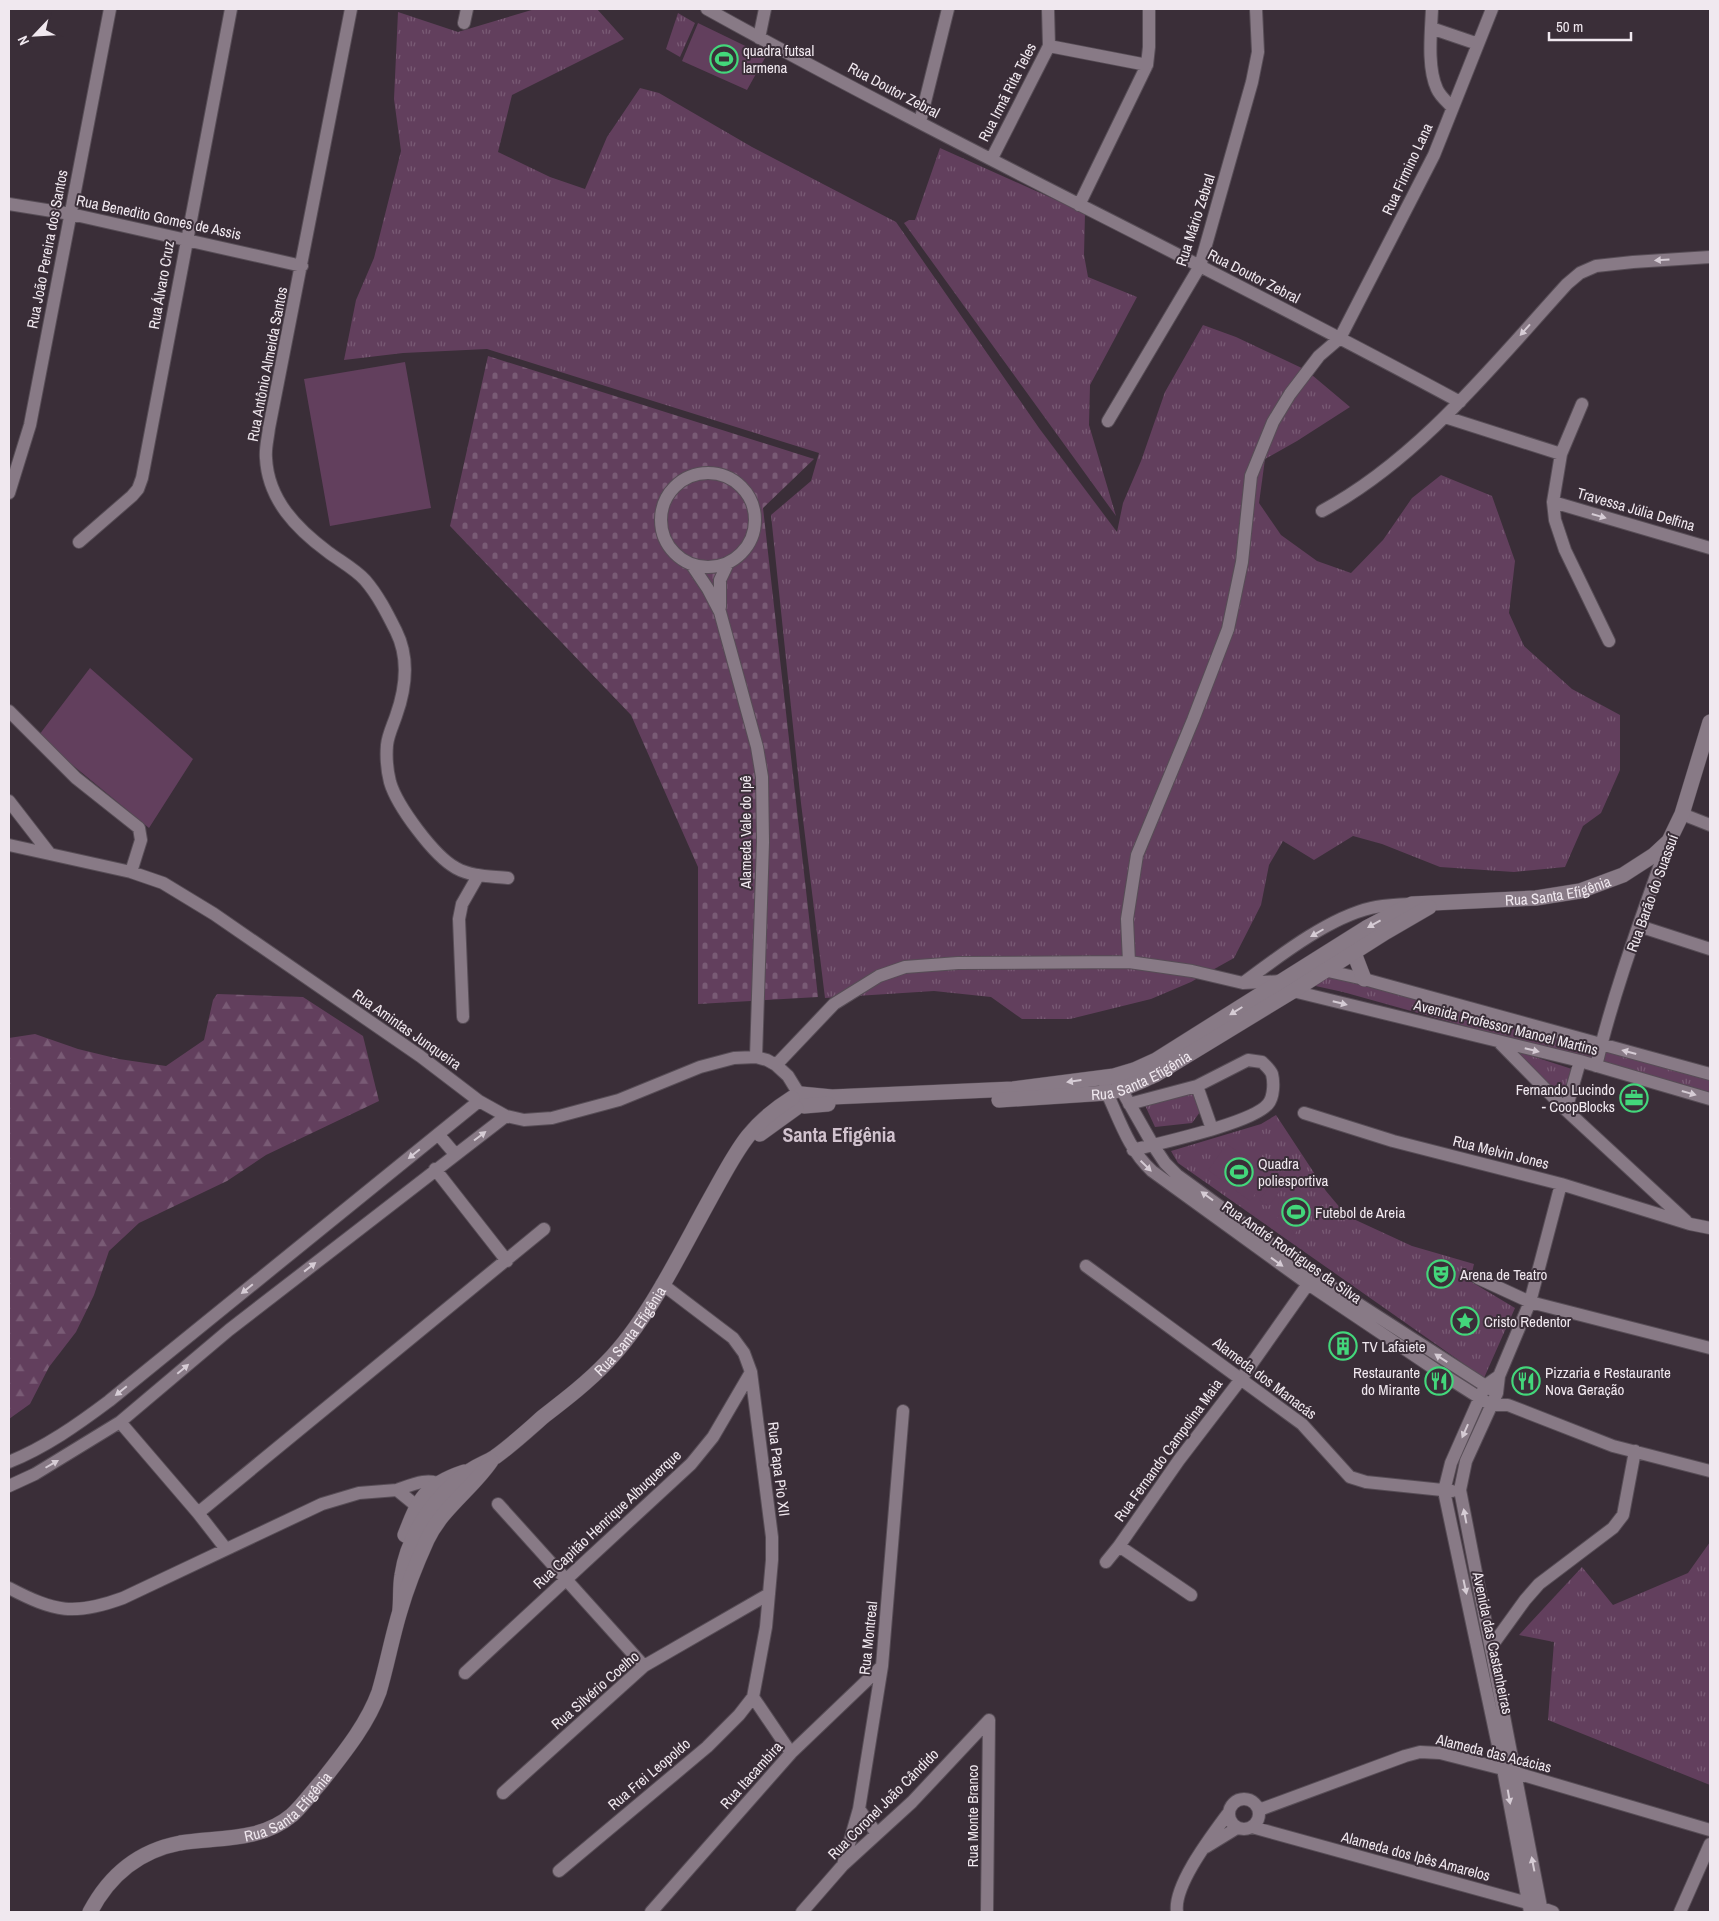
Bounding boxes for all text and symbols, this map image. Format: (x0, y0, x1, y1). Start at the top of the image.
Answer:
north arrow (10, 10, 60, 60)
scale bar (1549, 10, 1632, 42)
text: 50 m (1556, 16, 1583, 37)
text: N (13, 33, 33, 48)
street label: Rua Irmã Rita Teles (973, 39, 1041, 145)
place label: quadra futsal larmena (743, 40, 814, 78)
sports icon: quadra futsal larmena (709, 44, 739, 74)
street label: Rua Doutor Zebral (844, 57, 944, 123)
street label: Rua Firmino Lana (1377, 119, 1438, 218)
street label: Rua João Pereira dos Santos (21, 168, 73, 330)
street label: Rua Mário Zebral (1170, 171, 1220, 269)
street label: Rua Benedito Gomes de Assis (75, 189, 243, 245)
street label: Rua Álvaro Cruz (143, 239, 179, 331)
street label: Rua Doutor Zebral (1204, 244, 1304, 308)
one-way arrow (1653, 256, 1669, 264)
street label: Rua Antônio Almeida Santos (242, 285, 292, 443)
one-way arrow (1520, 324, 1531, 337)
street label: Travessa Júlia Delfina (1575, 482, 1698, 536)
one-way arrow (1592, 512, 1607, 520)
street label: Alameda Vale do Ipê (735, 775, 756, 890)
street label: Rua Barão do Suassuí (1621, 831, 1683, 955)
street label: Rua Santa Efigênia (1505, 870, 1614, 910)
one-way arrow (1366, 920, 1381, 928)
one-way arrow (1310, 929, 1323, 938)
street label: Rua Amintas Junqueira (348, 984, 466, 1075)
street label: Avenida Professor Manoel Martins (1411, 994, 1600, 1060)
one-way arrow (1333, 999, 1348, 1007)
one-way arrow (1230, 1006, 1243, 1015)
street label: Rua Santa Efigênia (1090, 1045, 1195, 1105)
one-way arrow (1525, 1046, 1540, 1054)
one-way arrow (1622, 1047, 1637, 1055)
one-way arrow (1065, 1077, 1081, 1085)
place label: Fernando Lucindo - CoopBlocks (1516, 1079, 1615, 1117)
office icon: Fernando Lucindo - CoopBlocks (1619, 1083, 1649, 1113)
one-way arrow (1682, 1089, 1697, 1097)
district label: Santa Efigênia (782, 1121, 896, 1148)
one-way arrow (473, 1130, 486, 1141)
street label: Rua Melvin Jones (1451, 1130, 1551, 1174)
one-way arrow (408, 1148, 421, 1159)
place label: Quadra poliesportiva (1258, 1153, 1329, 1191)
sports icon: Quadra poliesportiva (1224, 1157, 1254, 1187)
one-way arrow (1140, 1160, 1152, 1172)
one-way arrow (1200, 1191, 1213, 1201)
street label: Rua André Rodrigues da Silva (1218, 1196, 1366, 1308)
sports icon: Futebol de Areia (1281, 1197, 1311, 1227)
place label: Futebol de Areia (1315, 1202, 1405, 1223)
one-way arrow (1270, 1257, 1284, 1267)
theatre icon: Arena de Teatro (1426, 1259, 1456, 1289)
one-way arrow (303, 1262, 316, 1273)
place label: Arena de Teatro (1459, 1264, 1547, 1285)
street label: Rua Santa Efigênia (589, 1282, 670, 1380)
one-way arrow (241, 1283, 254, 1294)
place icon: Cristo Redentor (1450, 1306, 1480, 1336)
place label: Cristo Redentor (1484, 1311, 1571, 1332)
street label: Alameda dos Manacás (1208, 1331, 1321, 1424)
building icon: TV Lafaiete (1328, 1331, 1358, 1361)
place label: TV Lafaiete (1362, 1336, 1426, 1357)
one-way arrow (1434, 1354, 1447, 1363)
place label: Restaurante do Mirante (1353, 1362, 1420, 1400)
place label: Pizzaria e Restaurante Nova Geração (1545, 1362, 1671, 1400)
one-way arrow (177, 1363, 190, 1374)
restaurant icon: Restaurante do Mirante (1424, 1366, 1454, 1396)
restaurant icon: Pizzaria e Restaurante Nova Geração (1511, 1366, 1541, 1396)
street label: Rua Fernando Campolina Maia (1109, 1374, 1227, 1526)
one-way arrow (114, 1386, 127, 1397)
street label: Rua Papa Pio XII (763, 1421, 795, 1517)
one-way arrow (1461, 1424, 1469, 1438)
street label: Rua Capitão Henrique Albuquerque (528, 1445, 686, 1593)
one-way arrow (45, 1460, 60, 1468)
one-way arrow (1461, 1508, 1469, 1524)
street label: Avenida das Castanheiras (1467, 1569, 1518, 1716)
one-way arrow (1461, 1579, 1469, 1595)
street label: Rua Montreal (854, 1600, 882, 1676)
street label: Rua Silvério Coelho (547, 1646, 644, 1734)
street label: Alameda das Acácias (1433, 1728, 1554, 1777)
street label: Rua Frei Leopoldo (603, 1733, 695, 1815)
street label: Rua Itacambira (715, 1737, 787, 1813)
street label: Rua Coronel João Cândido (823, 1744, 943, 1864)
street label: Rua Monte Branco (962, 1765, 983, 1867)
street label: Rua Santa Efigênia (242, 1767, 336, 1846)
one-way arrow (1505, 1790, 1513, 1806)
street label: Alameda dos Ipês Amarelos (1338, 1826, 1493, 1886)
one-way arrow (1529, 1857, 1537, 1872)

